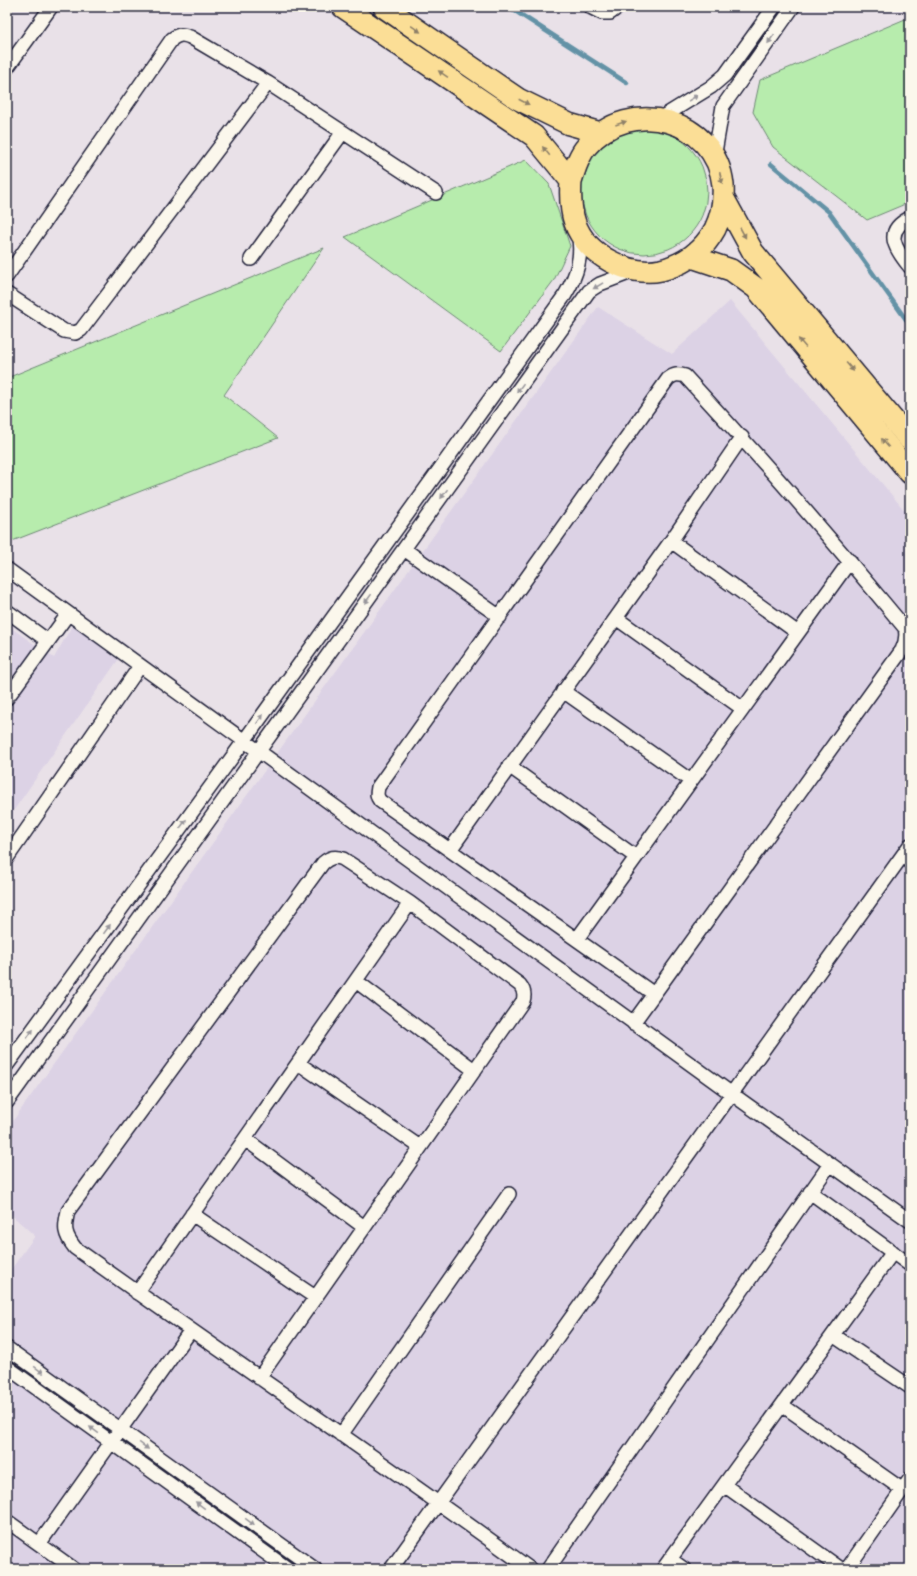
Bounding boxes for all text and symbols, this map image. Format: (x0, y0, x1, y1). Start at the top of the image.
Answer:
one-way arrow (411, 25, 422, 33)
one-way arrow (767, 34, 775, 44)
one-way arrow (437, 70, 448, 78)
one-way arrow (687, 95, 698, 102)
one-way arrow (518, 99, 530, 105)
one-way arrow (616, 120, 628, 126)
one-way arrow (542, 146, 551, 156)
one-way arrow (719, 172, 725, 184)
one-way arrow (739, 227, 746, 239)
one-way arrow (592, 282, 604, 289)
one-way arrow (797, 338, 806, 349)
one-way arrow (845, 362, 854, 373)
one-way arrow (516, 383, 524, 393)
one-way arrow (881, 438, 890, 448)
one-way arrow (440, 488, 448, 499)
one-way arrow (364, 594, 372, 605)
one-way arrow (256, 713, 264, 724)
one-way arrow (179, 819, 187, 829)
one-way arrow (103, 923, 111, 934)
one-way arrow (26, 1028, 34, 1039)
one-way arrow (33, 1366, 44, 1374)
one-way arrow (89, 1426, 99, 1434)
one-way arrow (139, 1442, 150, 1450)
one-way arrow (194, 1501, 205, 1510)
one-way arrow (244, 1518, 255, 1526)

